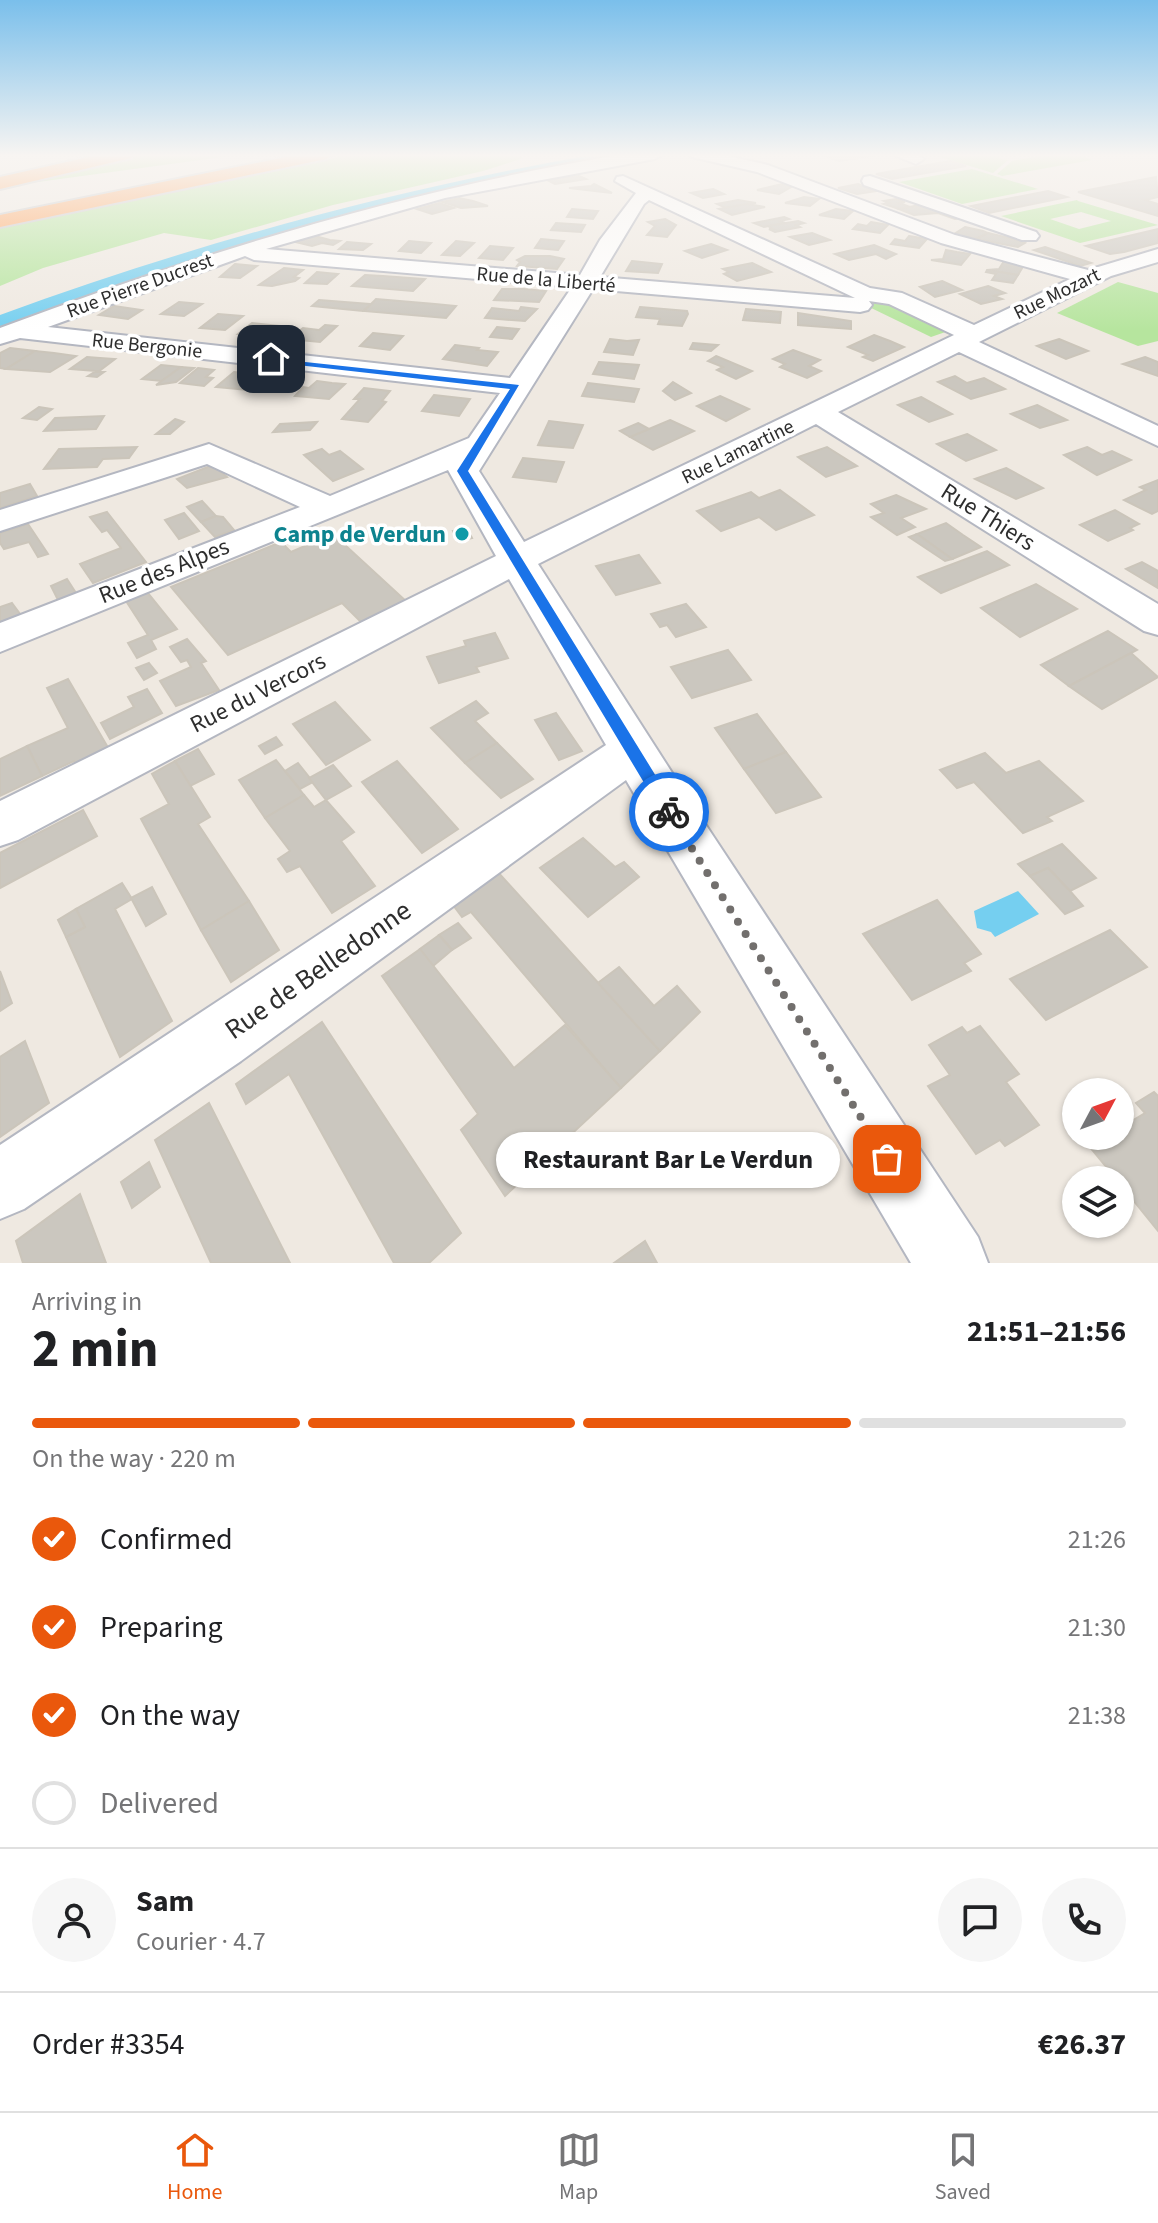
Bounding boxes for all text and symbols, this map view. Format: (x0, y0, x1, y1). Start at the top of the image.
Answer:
street label: Rue Pierre Ducrest (63, 246, 217, 325)
street label: Rue de la Liberté (475, 260, 617, 300)
street label: Rue Mozart (1009, 261, 1105, 327)
pin (237, 325, 305, 393)
street label: Rue Bergonie (90, 326, 204, 366)
icon: home (249, 337, 293, 381)
street label: Rue Lamartine (677, 413, 799, 491)
street label: Rue Thiers (934, 474, 1042, 560)
place label: Camp de Verdun (274, 517, 446, 552)
marker: Camp de Verdun (453, 525, 471, 543)
street label: Rue des Alpes (93, 529, 235, 613)
street label: Rue du Vercors (184, 644, 332, 742)
courier (629, 772, 709, 852)
icon: bike (647, 790, 691, 834)
street label: Rue de Belledonne (217, 891, 419, 1049)
north arrow (1062, 1078, 1134, 1150)
map controls (1062, 1078, 1134, 1238)
pin (853, 1125, 921, 1193)
callout: Restaurant Bar Le Verdun (495, 1131, 839, 1187)
icon: bag (865, 1137, 909, 1181)
text: Restaurant Bar Le Verdun (523, 1141, 813, 1178)
button: layers (1062, 1166, 1134, 1238)
text: Arriving in (32, 1283, 142, 1320)
text: 21:51–21:56 (967, 1310, 1126, 1353)
text: 2 min (32, 1313, 159, 1387)
text: On the way · 220 m (32, 1440, 236, 1477)
icon: check (32, 1517, 76, 1561)
text: Confirmed (100, 1518, 233, 1561)
text: 21:26 (1068, 1521, 1126, 1558)
icon: check (32, 1605, 76, 1649)
text: Preparing (100, 1606, 223, 1649)
text: 21:30 (1068, 1609, 1126, 1646)
icon: check (32, 1693, 76, 1737)
text: On the way (100, 1694, 240, 1737)
text: 21:38 (1068, 1697, 1126, 1734)
text: Delivered (100, 1782, 219, 1825)
button: person (32, 1878, 116, 1962)
button: chat (938, 1878, 1022, 1962)
button: phone (1042, 1878, 1126, 1962)
text: Sam (136, 1880, 194, 1923)
text: Courier · 4.7 (136, 1923, 266, 1960)
text: Order #3354 (32, 2023, 185, 2066)
text: €26.37 (1038, 2023, 1126, 2066)
tab: Home (167, 2128, 222, 2208)
tab: Map (557, 2128, 601, 2208)
tab: Saved (935, 2128, 991, 2208)

